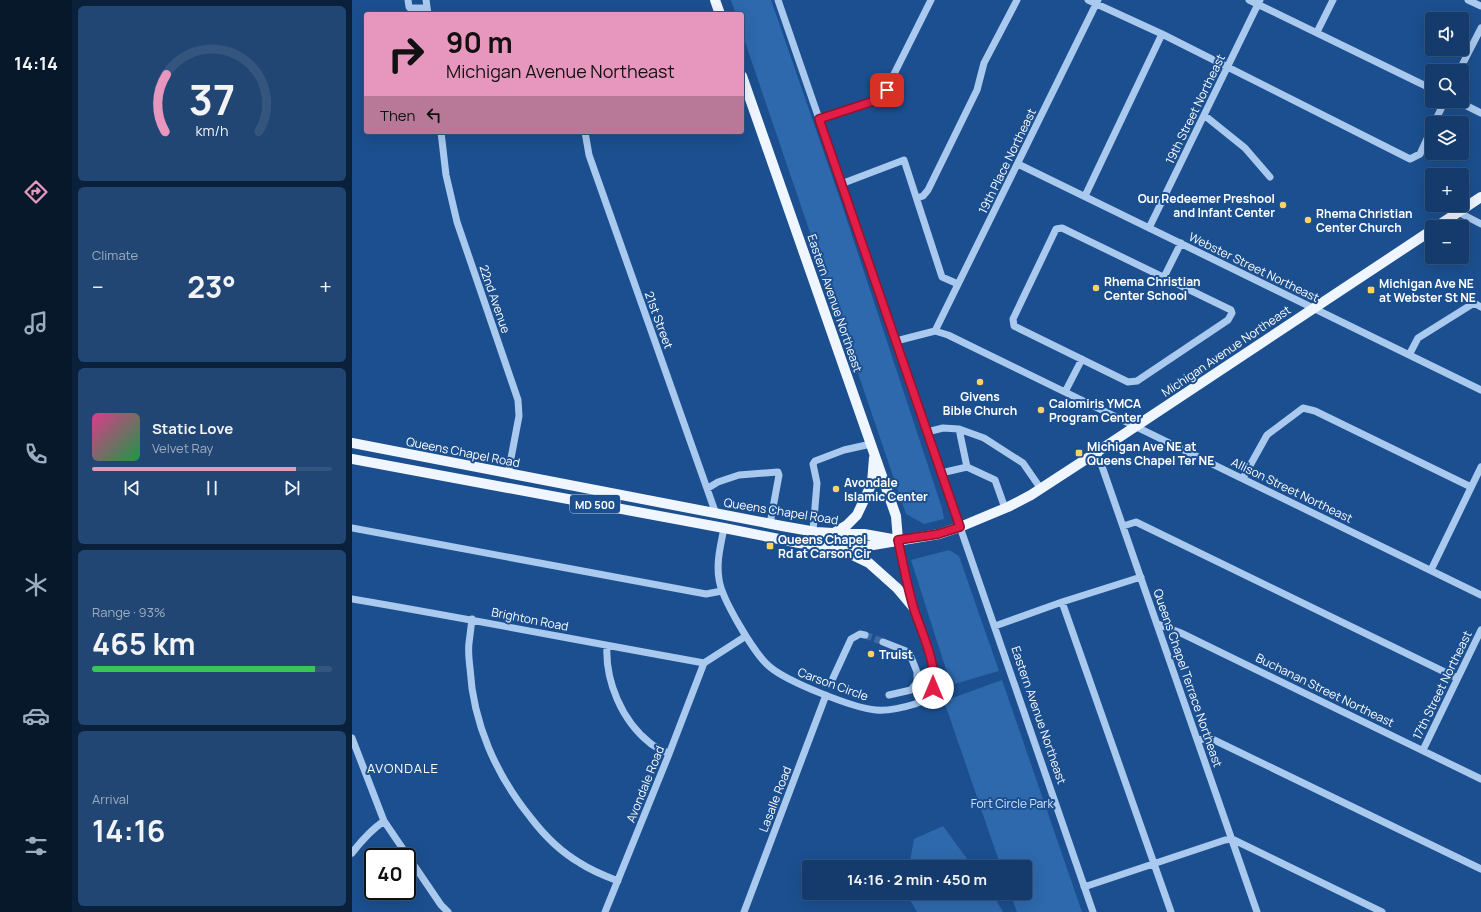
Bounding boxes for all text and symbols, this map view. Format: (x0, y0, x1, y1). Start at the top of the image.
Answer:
map controls (1425, 12, 1469, 264)
button: sound (1425, 12, 1469, 56)
text: 90 m (446, 23, 513, 61)
icon: right (380, 28, 432, 80)
text: 14:14 (14, 51, 58, 75)
street label: 19th Street Northeast (1161, 51, 1229, 167)
text: Michigan Avenue Northeast (446, 59, 675, 83)
button: search (1425, 64, 1469, 108)
text: 37 (189, 70, 235, 126)
pin (870, 73, 904, 107)
icon: arrive (876, 79, 898, 101)
icon: left (423, 104, 445, 126)
text: Then (380, 105, 415, 126)
street label: 19th Place Northeast (974, 105, 1040, 217)
button: layers (1425, 116, 1469, 160)
text: km/h (195, 120, 229, 139)
button: + (1425, 168, 1469, 212)
icon: directions (22, 178, 50, 206)
place label: Our Redeemer Preshool and Infant Center (1138, 190, 1275, 221)
marker: Our Redeemer Preshool and Infant Center (1278, 200, 1288, 210)
place label: Rhema Christian Center Church (1316, 205, 1413, 236)
marker: Rhema Christian Center Church (1303, 215, 1313, 225)
button: − (1425, 220, 1469, 264)
street label: Webster Street Northeast (1186, 228, 1322, 306)
street label: Eastern Avenue Northeast (803, 232, 867, 374)
text: Climate (92, 246, 138, 264)
street label: 22nd Avenue (475, 262, 515, 336)
text: 23° (187, 266, 236, 307)
text: − (92, 272, 104, 302)
text: + (319, 272, 332, 302)
place label: Rhema Christian Center School (1104, 273, 1201, 304)
place label: Michigan Ave NE at Webster St NE (1379, 275, 1476, 306)
marker: Rhema Christian Center School (1091, 283, 1101, 293)
marker: Michigan Ave NE at Webster St NE (1366, 285, 1376, 295)
street label: 21st Street (641, 289, 677, 351)
street label: Michigan Avenue Northeast (1158, 301, 1294, 401)
icon: music (22, 309, 50, 337)
marker: Givens Bible Church (975, 377, 985, 387)
place label: Givens Bible Church (943, 388, 1017, 419)
place label: Calomiris YMCA Program Center (1049, 395, 1141, 426)
marker: Calomiris YMCA Program Center (1036, 405, 1046, 415)
text: Static Love (152, 418, 233, 439)
street label: Queens Chapel Road (405, 433, 521, 471)
place label: Michigan Ave NE at Queens Chapel Ter NE (1087, 438, 1214, 469)
text: Velvet Ray (152, 439, 213, 457)
icon: phone (22, 440, 50, 468)
marker: Michigan Ave NE at Queens Chapel Ter NE (1074, 448, 1084, 458)
street label: Allison Street Northeast (1229, 453, 1356, 527)
place label: Avondale Islamic Center (844, 474, 928, 505)
icon: previous (121, 477, 143, 499)
icon: pause (201, 477, 223, 499)
icon: next (281, 477, 303, 499)
marker: Avondale Islamic Center (831, 484, 841, 494)
street label: Queens Chapel Road (723, 494, 839, 528)
road number: MD 500 (570, 495, 620, 513)
place label: Queens Chapel Rd at Carson Cir (778, 531, 872, 562)
marker: Queens Chapel Rd at Carson Cir (765, 541, 775, 551)
icon: climate (22, 571, 50, 599)
street label: Queens Chapel Terrace Northeast (1149, 587, 1227, 770)
text: Range · 93% (92, 603, 166, 621)
street label: Brighton Road (490, 603, 570, 635)
text: 465 km (92, 623, 196, 664)
street label: 17th Street Northeast (1408, 628, 1476, 742)
street label: Eastern Avenue Northeast (1007, 644, 1071, 786)
place label: Truist (879, 646, 913, 663)
marker: Truist (866, 649, 876, 659)
street label: Buchanan Street Northeast (1253, 649, 1397, 731)
street label: Carson Circle (795, 663, 871, 705)
position arrow (912, 667, 954, 709)
icon: car (22, 702, 50, 730)
street label: Avondale Road (622, 743, 668, 825)
district label: AVONDALE (367, 759, 439, 777)
street label: Lasalle Road (755, 764, 795, 834)
text: Arrival (92, 790, 129, 808)
park label: Fort Circle Park (971, 795, 1054, 812)
text: 14:16 (92, 810, 165, 851)
icon: filters (22, 832, 50, 860)
speed limit sign: 40 (364, 848, 416, 900)
text: 14:16 · 2 min · 450 m (847, 869, 987, 890)

